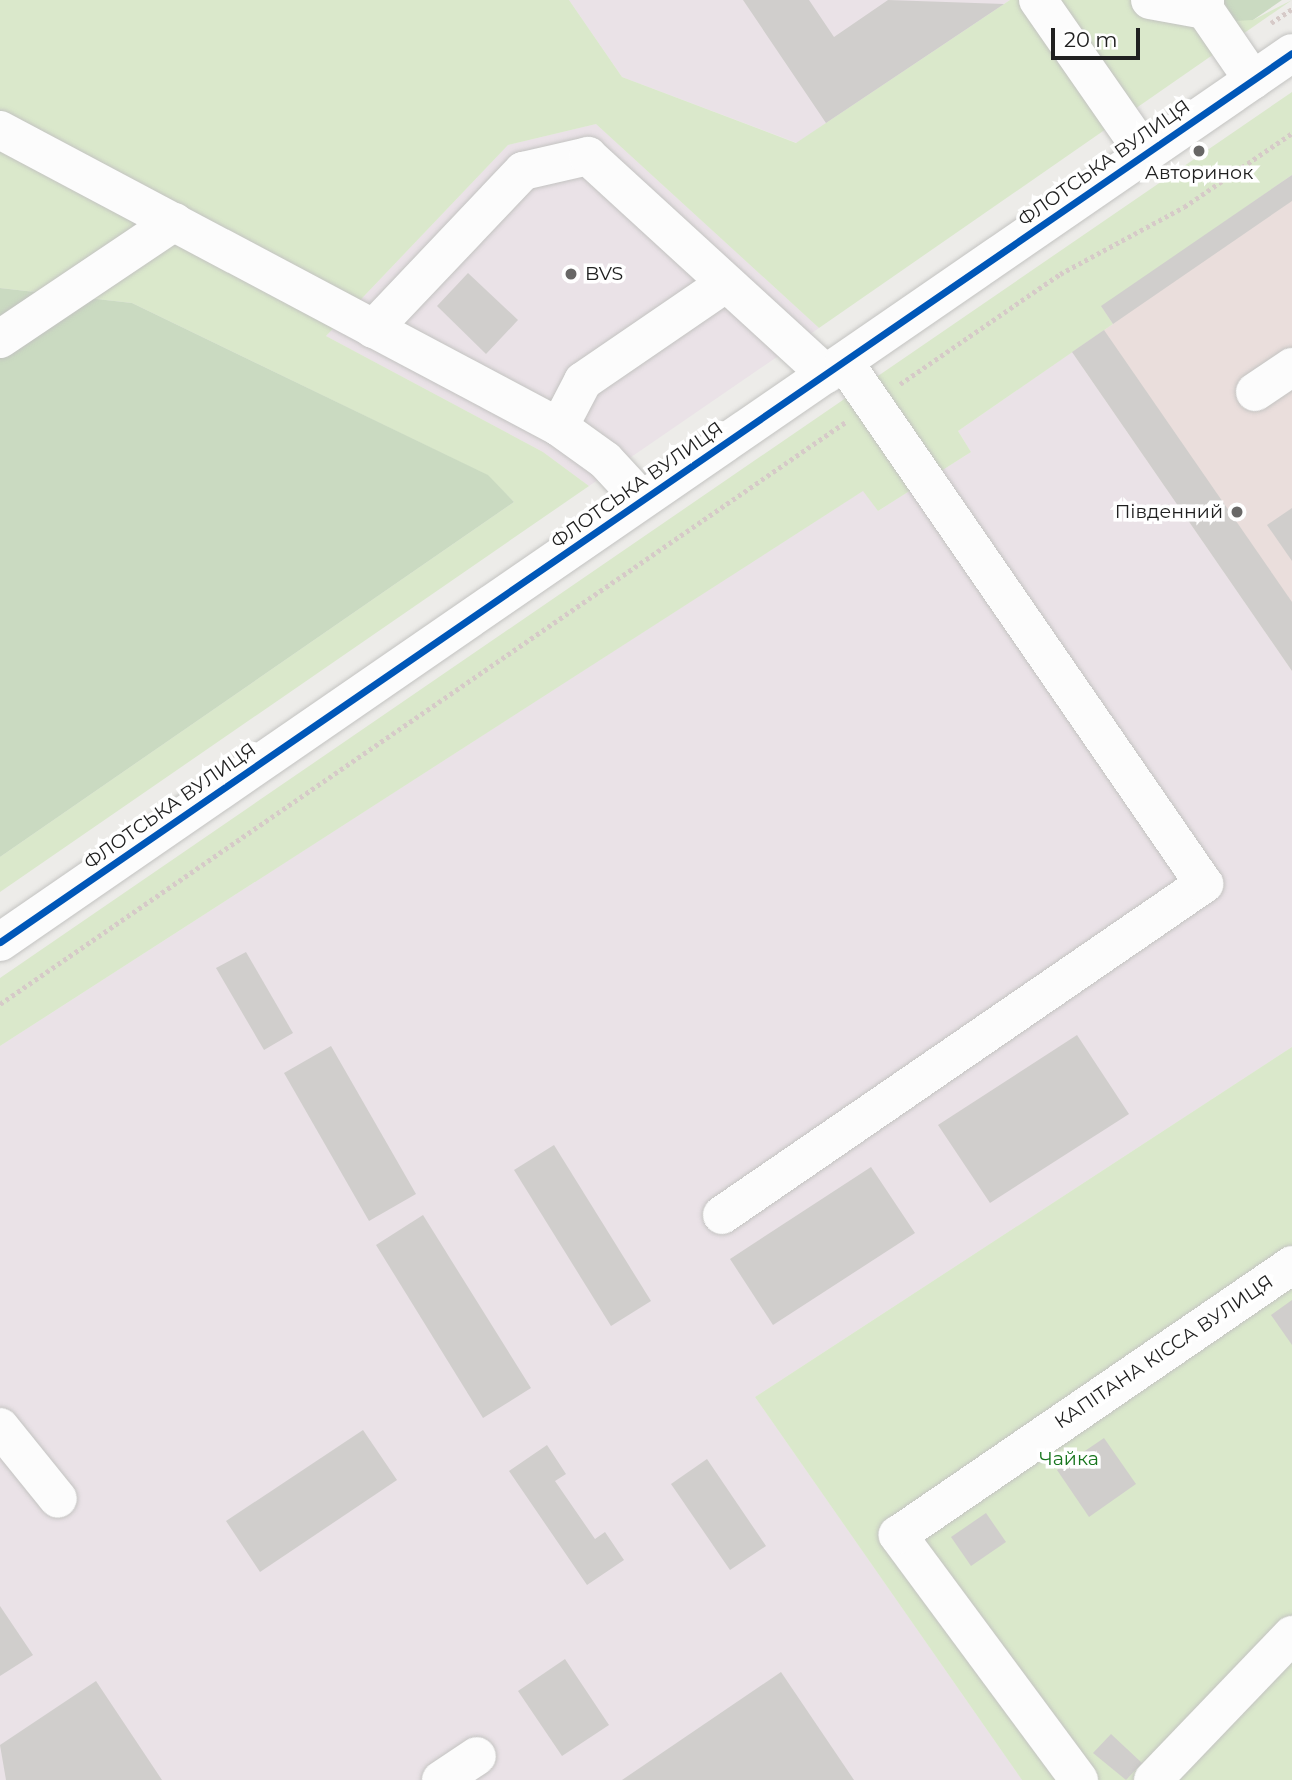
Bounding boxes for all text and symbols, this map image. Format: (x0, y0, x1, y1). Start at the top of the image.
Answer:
scale bar (1054, 14, 1143, 58)
text: 20 m (1064, 27, 1118, 52)
street label: ФЛОТСЬКА ВУЛИЦЯ (1014, 95, 1194, 231)
marker: Авторинок (1191, 143, 1207, 159)
place label: Авторинок (1145, 162, 1253, 184)
place label: BVS (585, 263, 623, 285)
marker: BVS (563, 266, 579, 282)
street label: ФЛОТСЬКА ВУЛИЦЯ (547, 417, 727, 553)
place label: Південний (1115, 501, 1223, 523)
marker: Південний (1229, 504, 1245, 520)
street label: ФЛОТСЬКА ВУЛИЦЯ (80, 738, 260, 874)
street label: КАПІТАНА КІССА ВУЛИЦЯ (1050, 1270, 1278, 1434)
park label: Чайка (1039, 1448, 1099, 1470)

